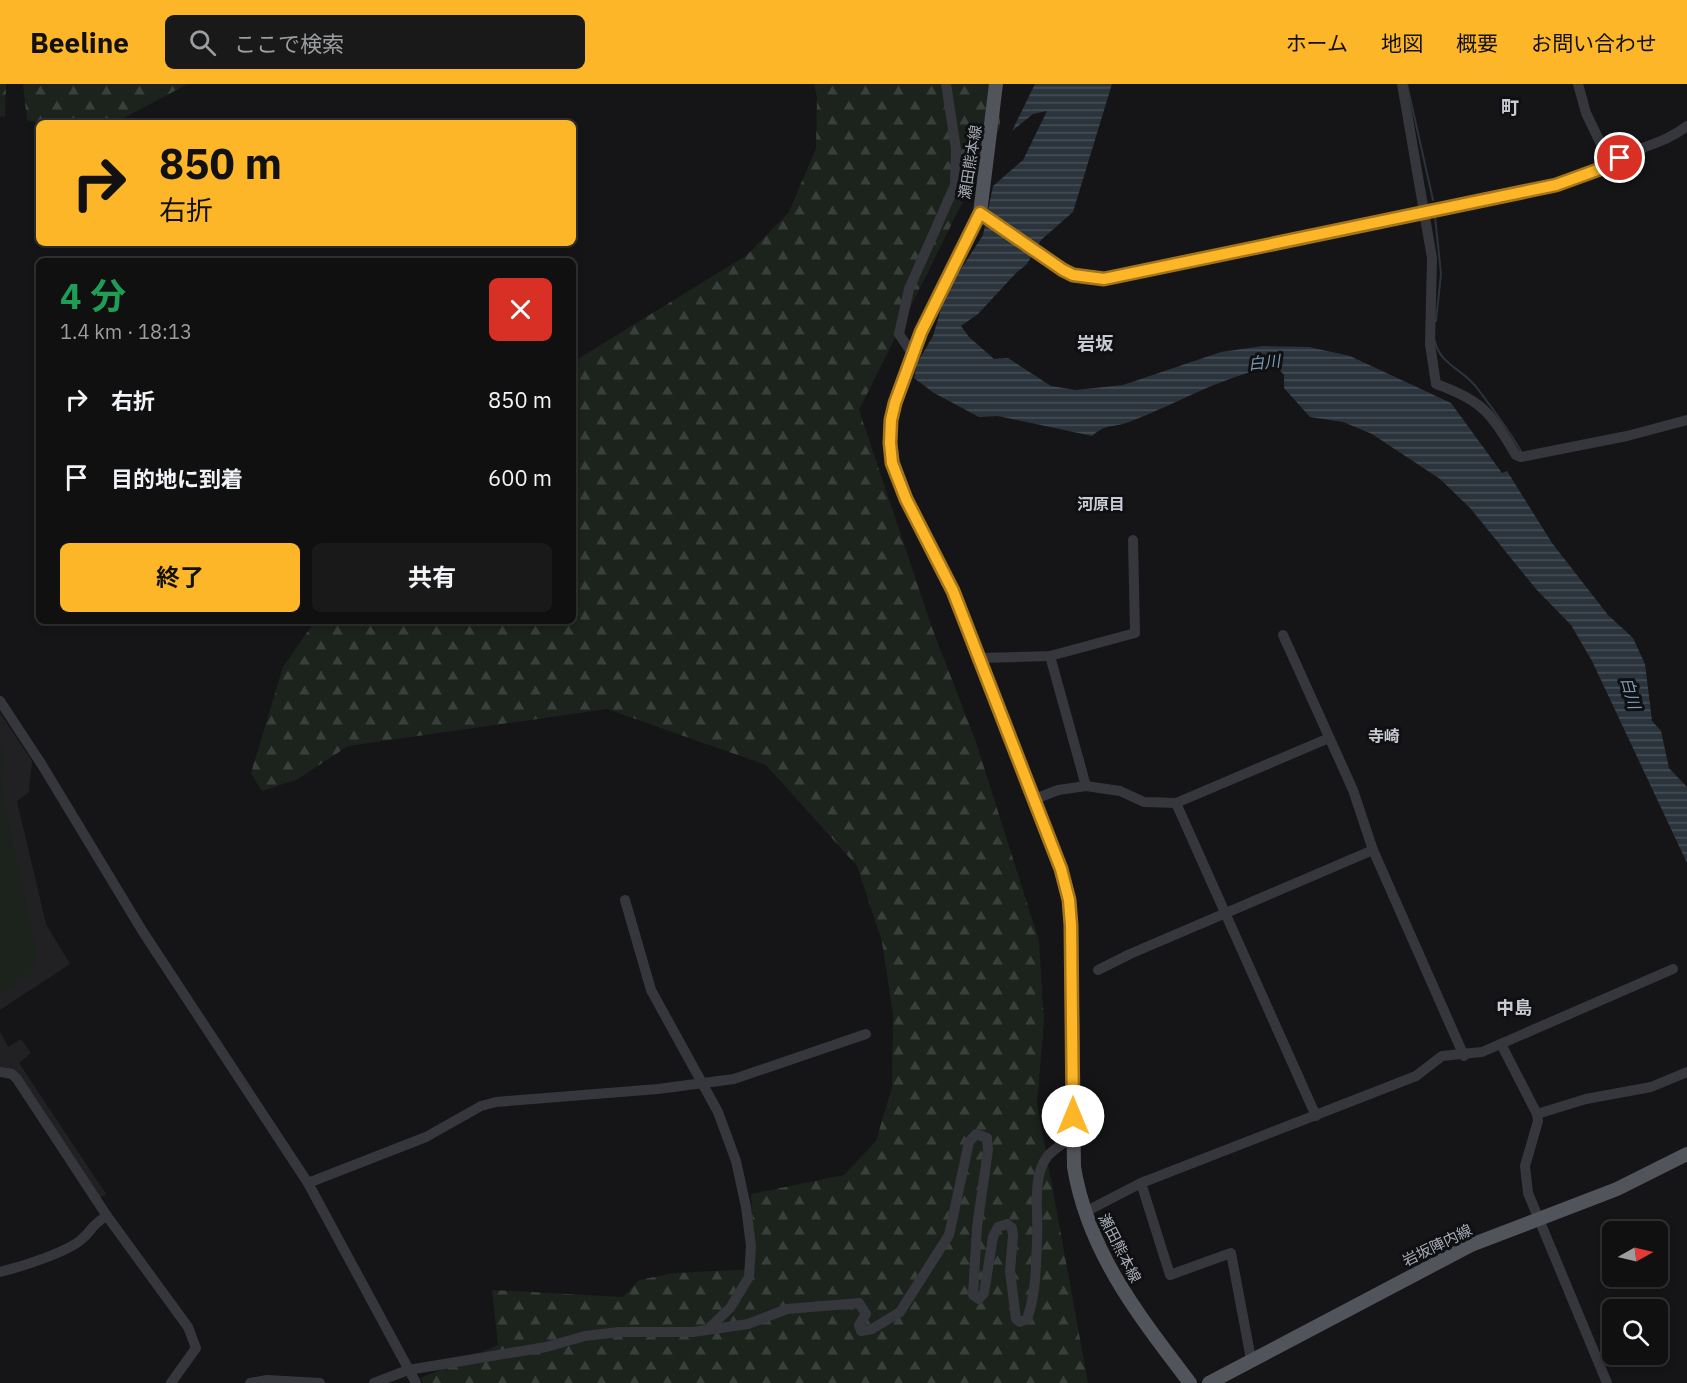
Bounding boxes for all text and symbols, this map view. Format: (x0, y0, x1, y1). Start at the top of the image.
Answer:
search box (165, 15, 585, 69)
text: Beeline (30, 24, 129, 61)
icon: search (186, 26, 219, 59)
text: ここで検索 (234, 29, 344, 58)
text: ホーム (1286, 29, 1348, 57)
text: 地図 (1381, 29, 1423, 57)
text: 概要 (1456, 29, 1498, 57)
text: お問い合わせ (1531, 29, 1657, 57)
district label: 町 (1501, 96, 1519, 119)
street label: 瀬田熊本線 (955, 123, 985, 201)
pin (1594, 132, 1645, 183)
text: 850 m (159, 136, 282, 191)
icon: arrive (1603, 141, 1636, 174)
icon: right (60, 144, 138, 222)
text: 右折 (159, 192, 213, 227)
text: 4 分 (60, 272, 126, 319)
button: close (489, 278, 552, 341)
text: 1.4 km · 18:13 (60, 318, 192, 345)
district label: 岩坂 (1077, 332, 1114, 355)
water label: 白川 (1247, 350, 1283, 374)
icon: right (60, 383, 93, 416)
text: 850 m (488, 385, 552, 414)
text: 右折 (111, 386, 155, 415)
icon: arrive (60, 461, 93, 494)
text: 600 m (488, 463, 552, 492)
text: 目的地に到着 (111, 464, 243, 493)
district label: 河原目 (1077, 494, 1125, 514)
button: 終了 (60, 543, 300, 612)
button: 共有 (312, 543, 552, 612)
water label: 白川 (1617, 675, 1645, 713)
district label: 寺崎 (1368, 726, 1400, 746)
district label: 中島 (1496, 996, 1532, 1019)
position arrow (1041, 1084, 1105, 1148)
street label: 瀬田熊本線 (1095, 1210, 1145, 1286)
street label: 岩坂陣内線 (1399, 1220, 1475, 1270)
north arrow (1602, 1221, 1668, 1287)
map controls (1602, 1221, 1668, 1365)
button: search (1602, 1299, 1668, 1365)

